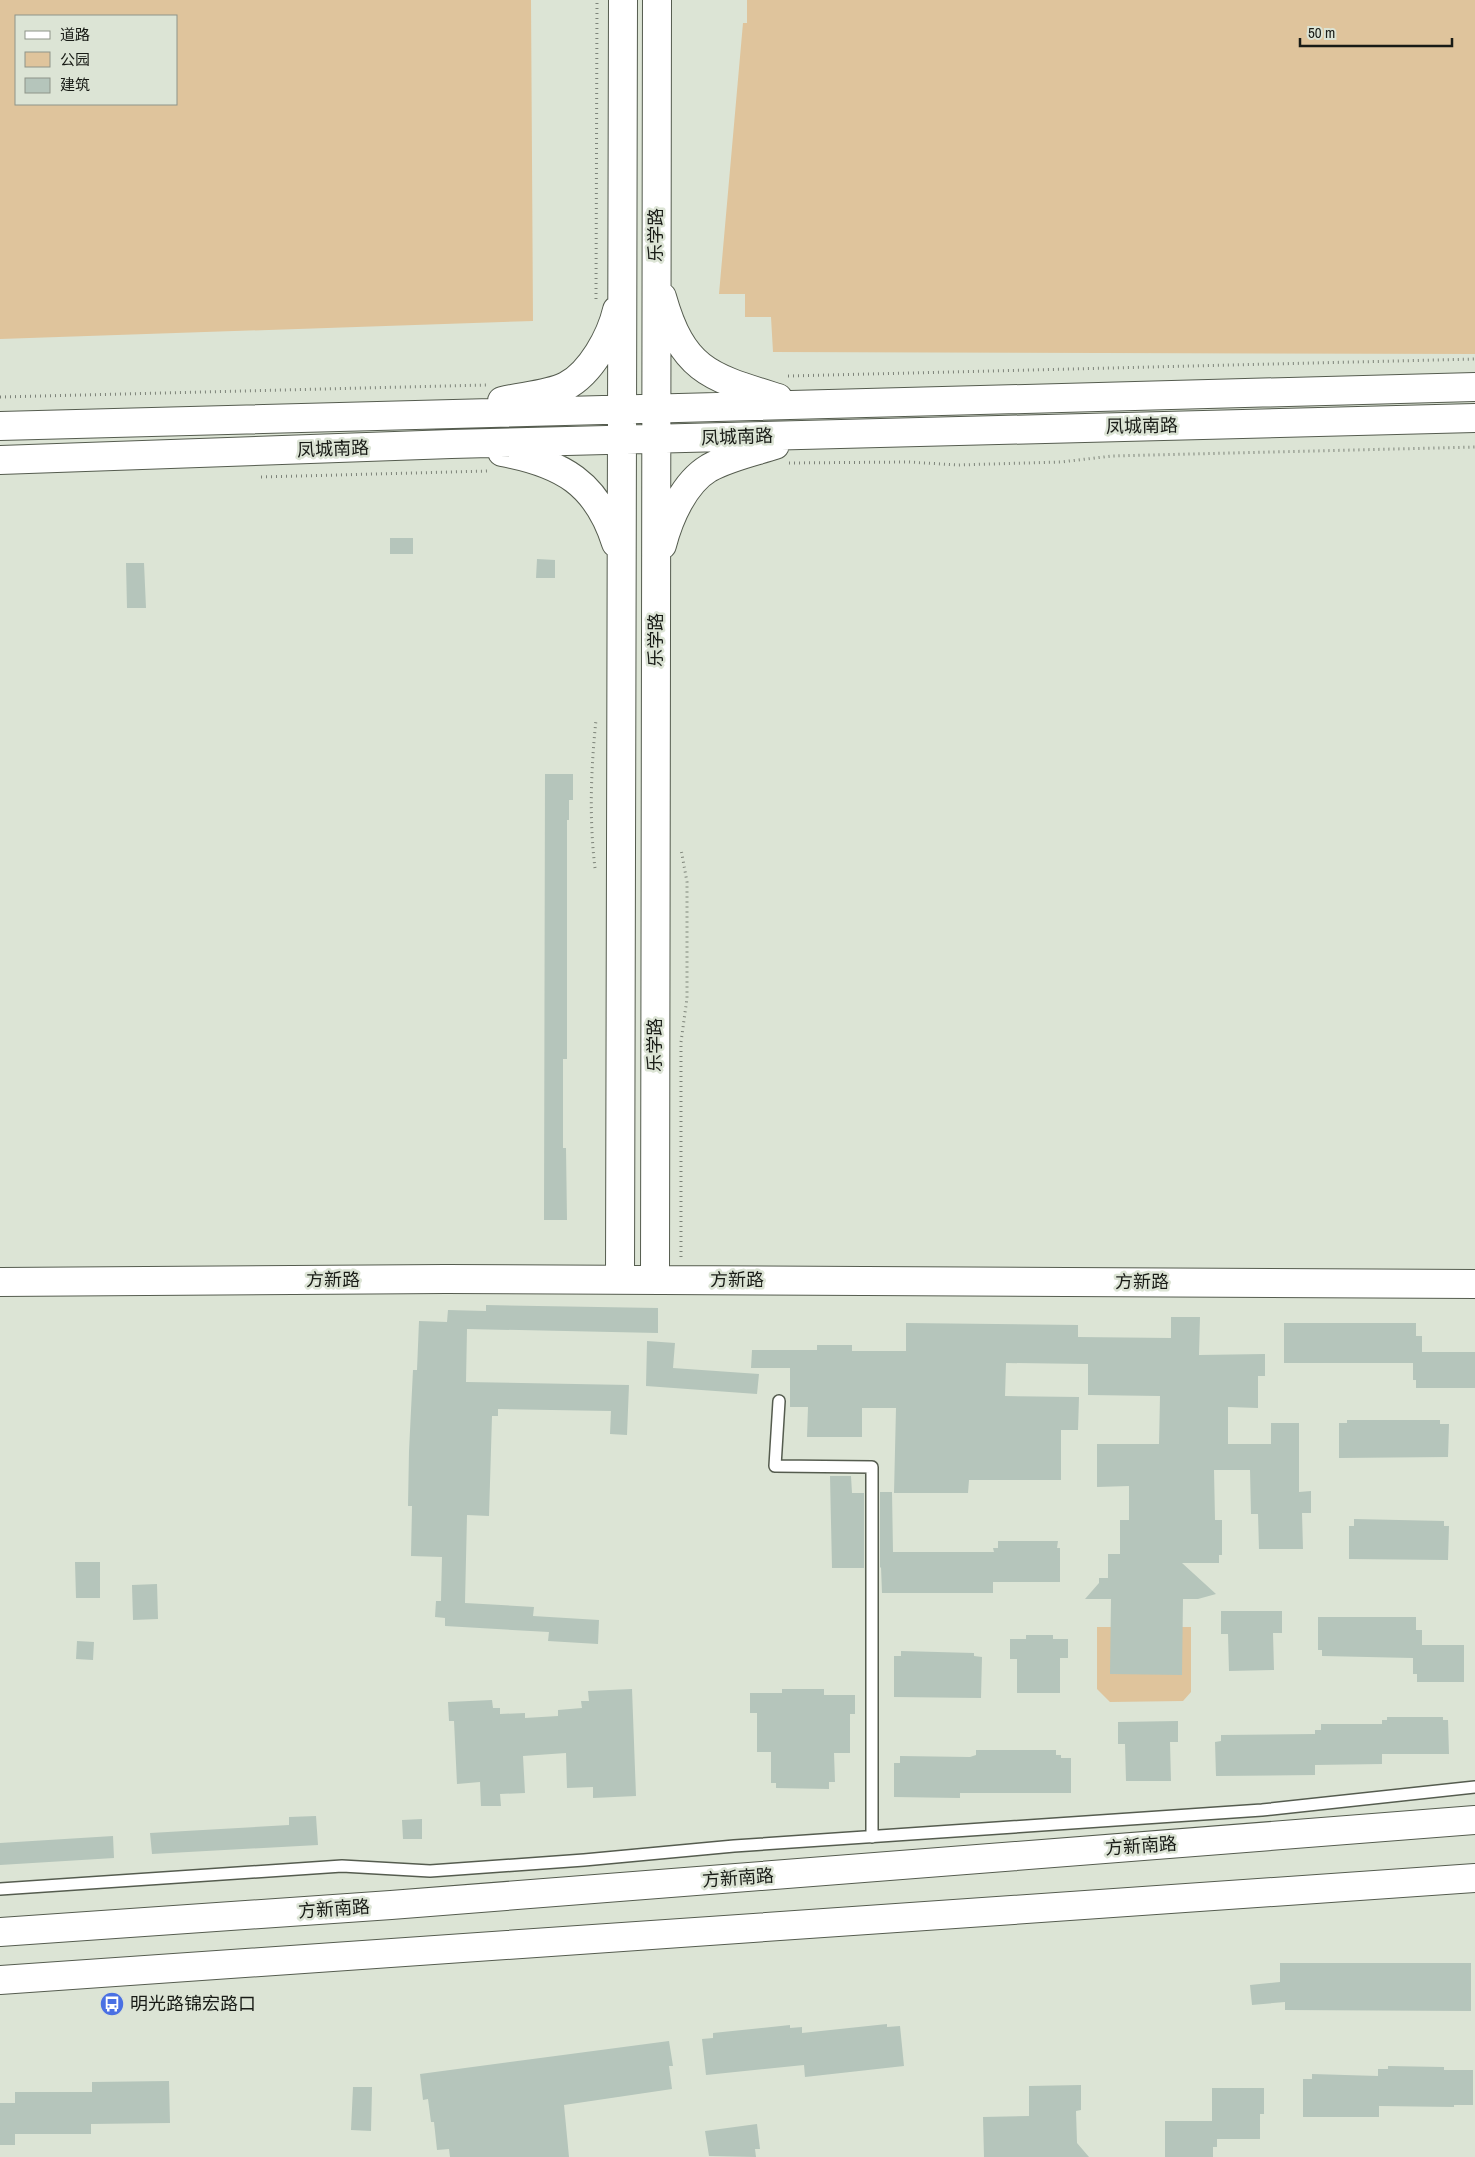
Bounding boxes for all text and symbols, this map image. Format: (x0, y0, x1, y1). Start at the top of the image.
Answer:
legend (15, 15, 178, 105)
scale bar (1300, 15, 1452, 47)
text: 50 m (1308, 22, 1335, 43)
text: 道路 (60, 24, 90, 45)
text: 公园 (60, 49, 90, 70)
text: 建筑 (60, 74, 90, 95)
street label: 乐学路 (643, 208, 668, 262)
street label: 凤城南路 (1106, 412, 1178, 439)
street label: 凤城南路 (701, 423, 773, 450)
street label: 凤城南路 (297, 435, 369, 462)
street label: 乐学路 (643, 613, 668, 667)
street label: 乐学路 (642, 1018, 667, 1072)
street label: 方新路 (306, 1267, 360, 1292)
street label: 方新路 (710, 1267, 764, 1292)
street label: 方新路 (1115, 1269, 1169, 1294)
street label: 方新南路 (1104, 1831, 1178, 1860)
street label: 方新南路 (701, 1863, 775, 1892)
street label: 方新南路 (297, 1894, 371, 1923)
bus stop icon: 明光路锦宏路口 (99, 1991, 125, 2017)
place label: 明光路锦宏路口 (130, 1991, 256, 2016)

